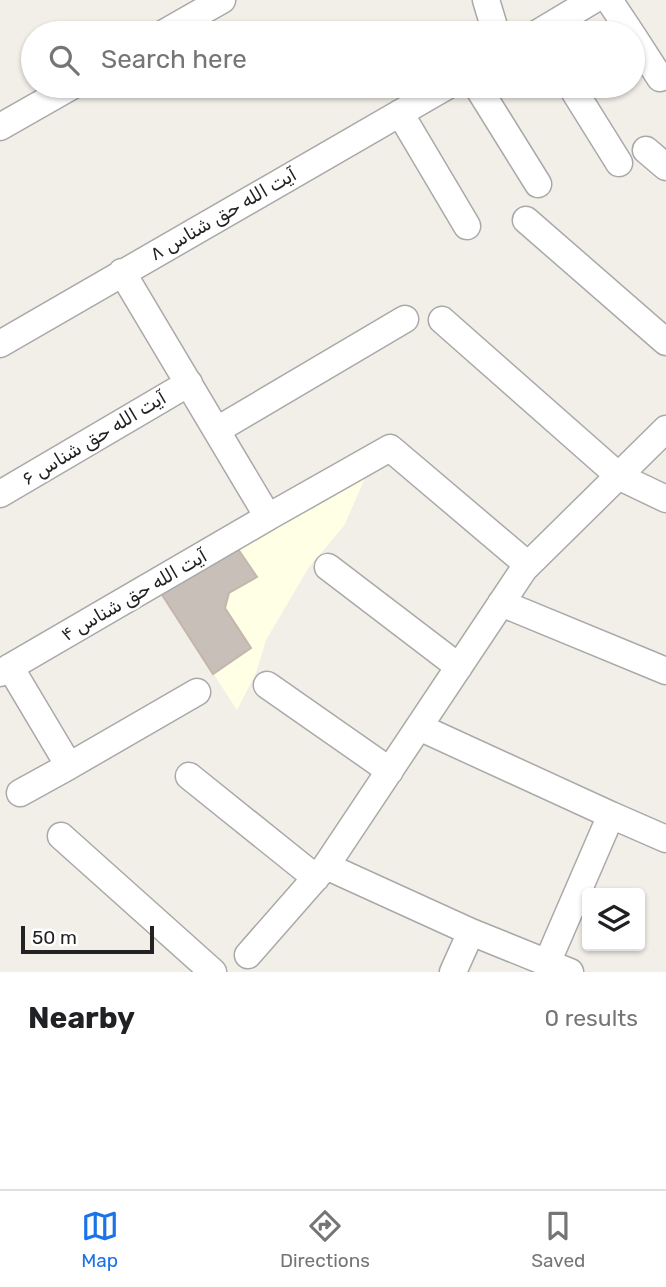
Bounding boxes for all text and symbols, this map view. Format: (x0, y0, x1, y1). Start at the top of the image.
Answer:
search box (21, 21, 645, 98)
icon: search (45, 41, 83, 79)
text: Search here (101, 44, 247, 75)
street label: آیت الله حق شناس ۸ (145, 162, 301, 265)
street label: آیت الله حق شناس ۶ (18, 386, 171, 490)
street label: آیت الله حق شناس ۴ (57, 544, 211, 646)
map controls (582, 888, 645, 951)
button: layers (582, 888, 645, 951)
scale bar (21, 923, 154, 955)
text: 50 m (32, 926, 77, 949)
text: Nearby (28, 1000, 135, 1036)
text: 0 results (544, 1004, 638, 1032)
tab: Map (81, 1207, 119, 1272)
tab: Directions (280, 1207, 370, 1272)
tab: Saved (531, 1207, 585, 1272)

